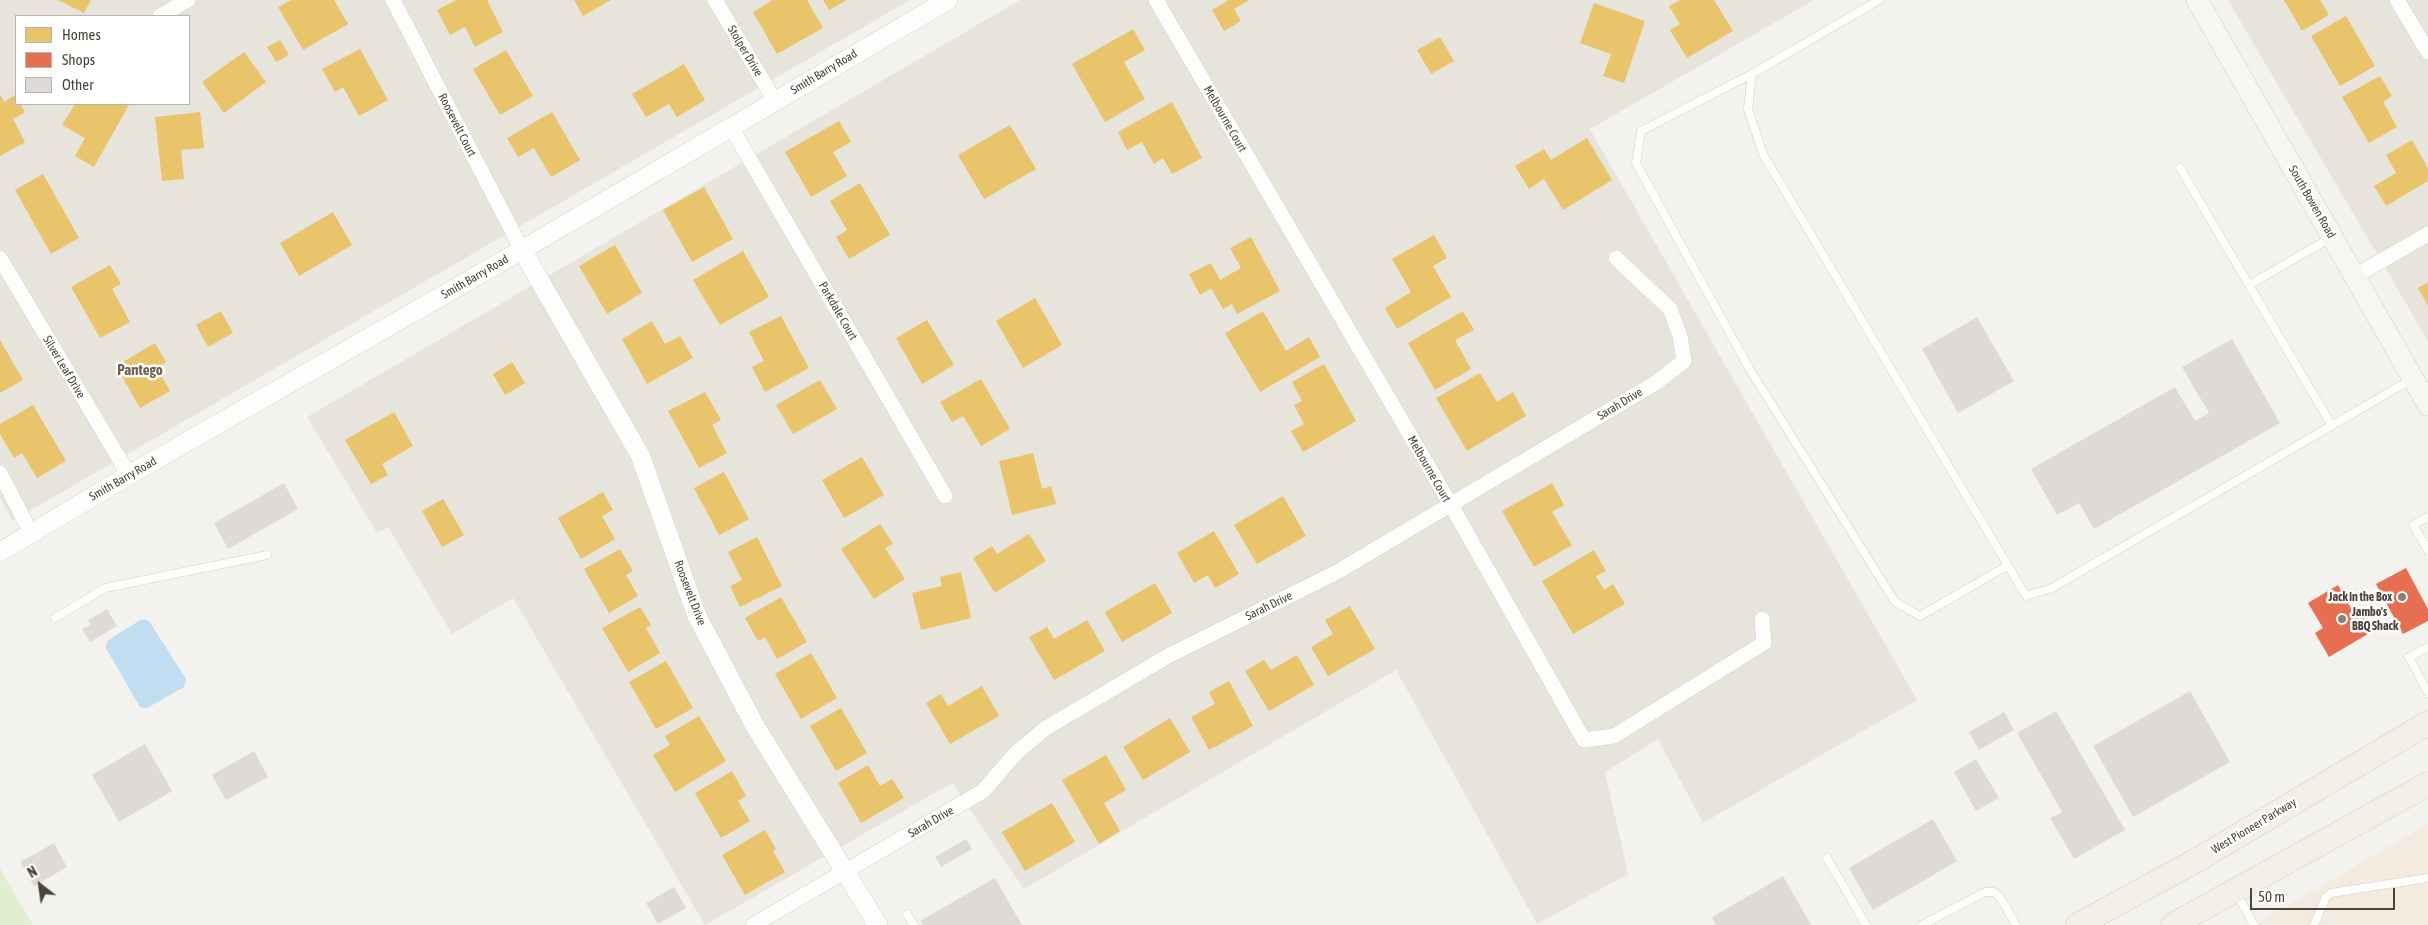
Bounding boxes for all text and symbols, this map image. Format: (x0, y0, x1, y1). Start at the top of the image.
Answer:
legend (15, 15, 190, 105)
street label: Stolper Drive (724, 23, 766, 79)
text: Homes (62, 26, 101, 43)
street label: Smith Barry Road (788, 46, 860, 98)
text: Shops (62, 51, 95, 68)
text: Other (62, 76, 94, 93)
street label: Melbourne Court (1200, 83, 1250, 155)
street label: Roosevelt Court (435, 91, 479, 159)
street label: South Bowen Road (2285, 163, 2339, 241)
street label: Smith Barry Road (439, 252, 511, 302)
street label: Parkdale Court (816, 279, 860, 343)
street label: Silver Leaf Drive (40, 333, 88, 401)
district label: Pantego (117, 361, 163, 379)
street label: Sarah Drive (1595, 385, 1645, 423)
street label: Melbourne Court (1404, 433, 1454, 505)
street label: Smith Barry Road (87, 454, 159, 504)
street label: Roosevelt Drive (671, 558, 709, 628)
street label: Sarah Drive (1243, 589, 1295, 623)
place label: Jack in the Box (2329, 590, 2392, 604)
marker: Jack in the Box (2396, 591, 2408, 603)
place label: Jambo's BBQ Shack (2352, 605, 2398, 633)
marker: Jambo's BBQ Shack (2336, 613, 2348, 625)
street label: West Pioneer Parkway (2209, 795, 2299, 857)
street label: Sarah Drive (906, 803, 956, 841)
north arrow (15, 860, 65, 910)
text: N (25, 863, 40, 881)
scale bar (2253, 878, 2398, 910)
text: 50 m (2258, 888, 2285, 905)

